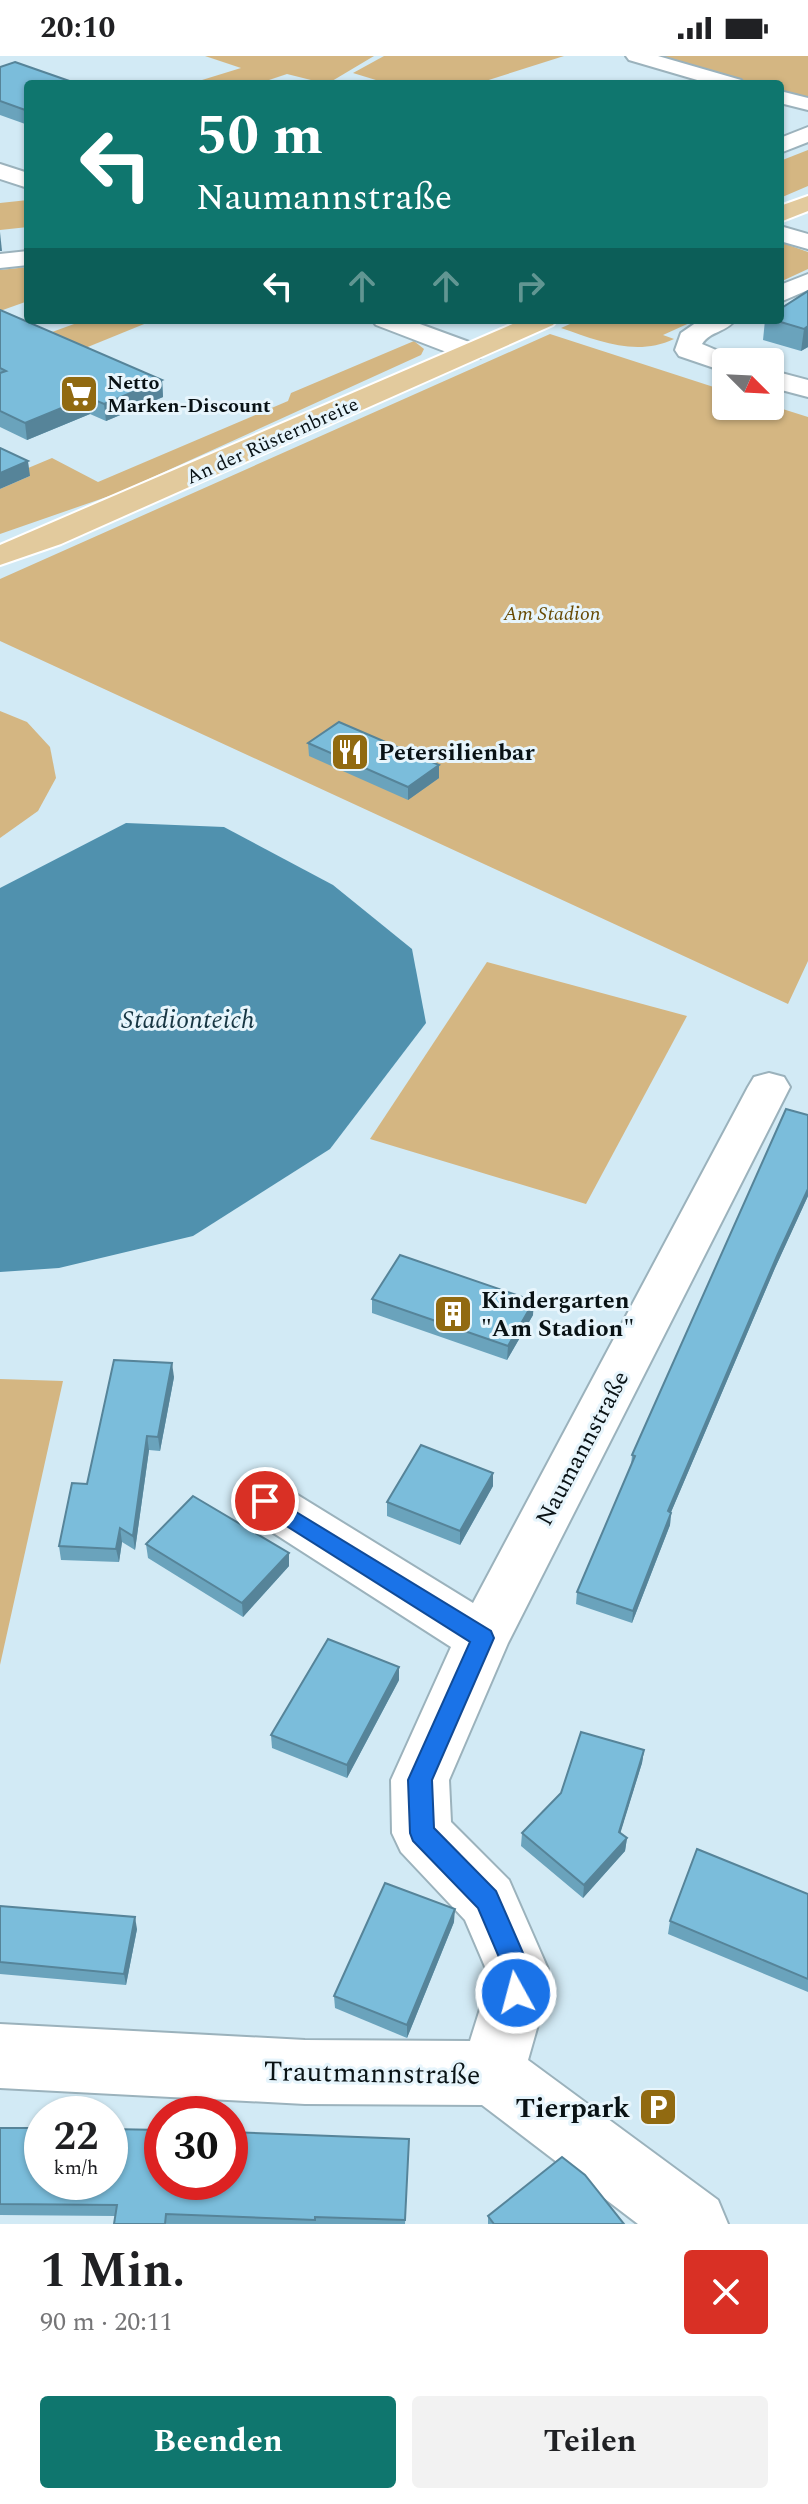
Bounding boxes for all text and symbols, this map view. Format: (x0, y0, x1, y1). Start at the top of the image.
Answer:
text: 20:10 (40, 5, 115, 51)
text: 50 m (196, 94, 323, 179)
icon: left (64, 112, 168, 216)
text: Naumannstraße (196, 171, 452, 226)
icon: left (256, 264, 300, 308)
icon: ahead (340, 264, 384, 308)
icon: ahead (424, 264, 468, 308)
icon: right (508, 264, 552, 308)
north arrow (712, 348, 784, 420)
map controls (712, 348, 784, 420)
place label: Netto Marken-Discount (107, 368, 271, 421)
supermarket icon: Netto Marken-Discount (58, 373, 100, 415)
street label: An der Rüsternbreite (181, 389, 364, 493)
park label: Am Stadion (503, 599, 601, 629)
restaurant icon: Petersilienbar (329, 731, 371, 773)
place label: Petersilienbar (378, 735, 535, 771)
water label: Stadionteich (121, 1000, 255, 1040)
place label: Kindergarten "Am Stadion" (481, 1283, 634, 1347)
building icon: Kindergarten "Am Stadion" (432, 1293, 474, 1335)
street label: Naumannstraße (527, 1365, 639, 1532)
pin (231, 1467, 299, 1535)
icon: arrive (243, 1479, 287, 1523)
position arrow (474, 1951, 558, 2035)
street label: Trautmannstraße (263, 2050, 481, 2097)
parking icon: Tierpark (637, 2086, 679, 2128)
place label: Tierpark (516, 2087, 630, 2130)
speed limit sign: 30 (144, 2096, 248, 2200)
text: 22 (54, 2107, 98, 2168)
text: km/h (54, 2153, 99, 2183)
text: 1 Min. (40, 2235, 185, 2308)
button: close (684, 2250, 768, 2334)
text: 90 m · 20:11 (40, 2302, 173, 2342)
button: Beenden (40, 2396, 396, 2488)
button: Teilen (412, 2396, 768, 2488)

